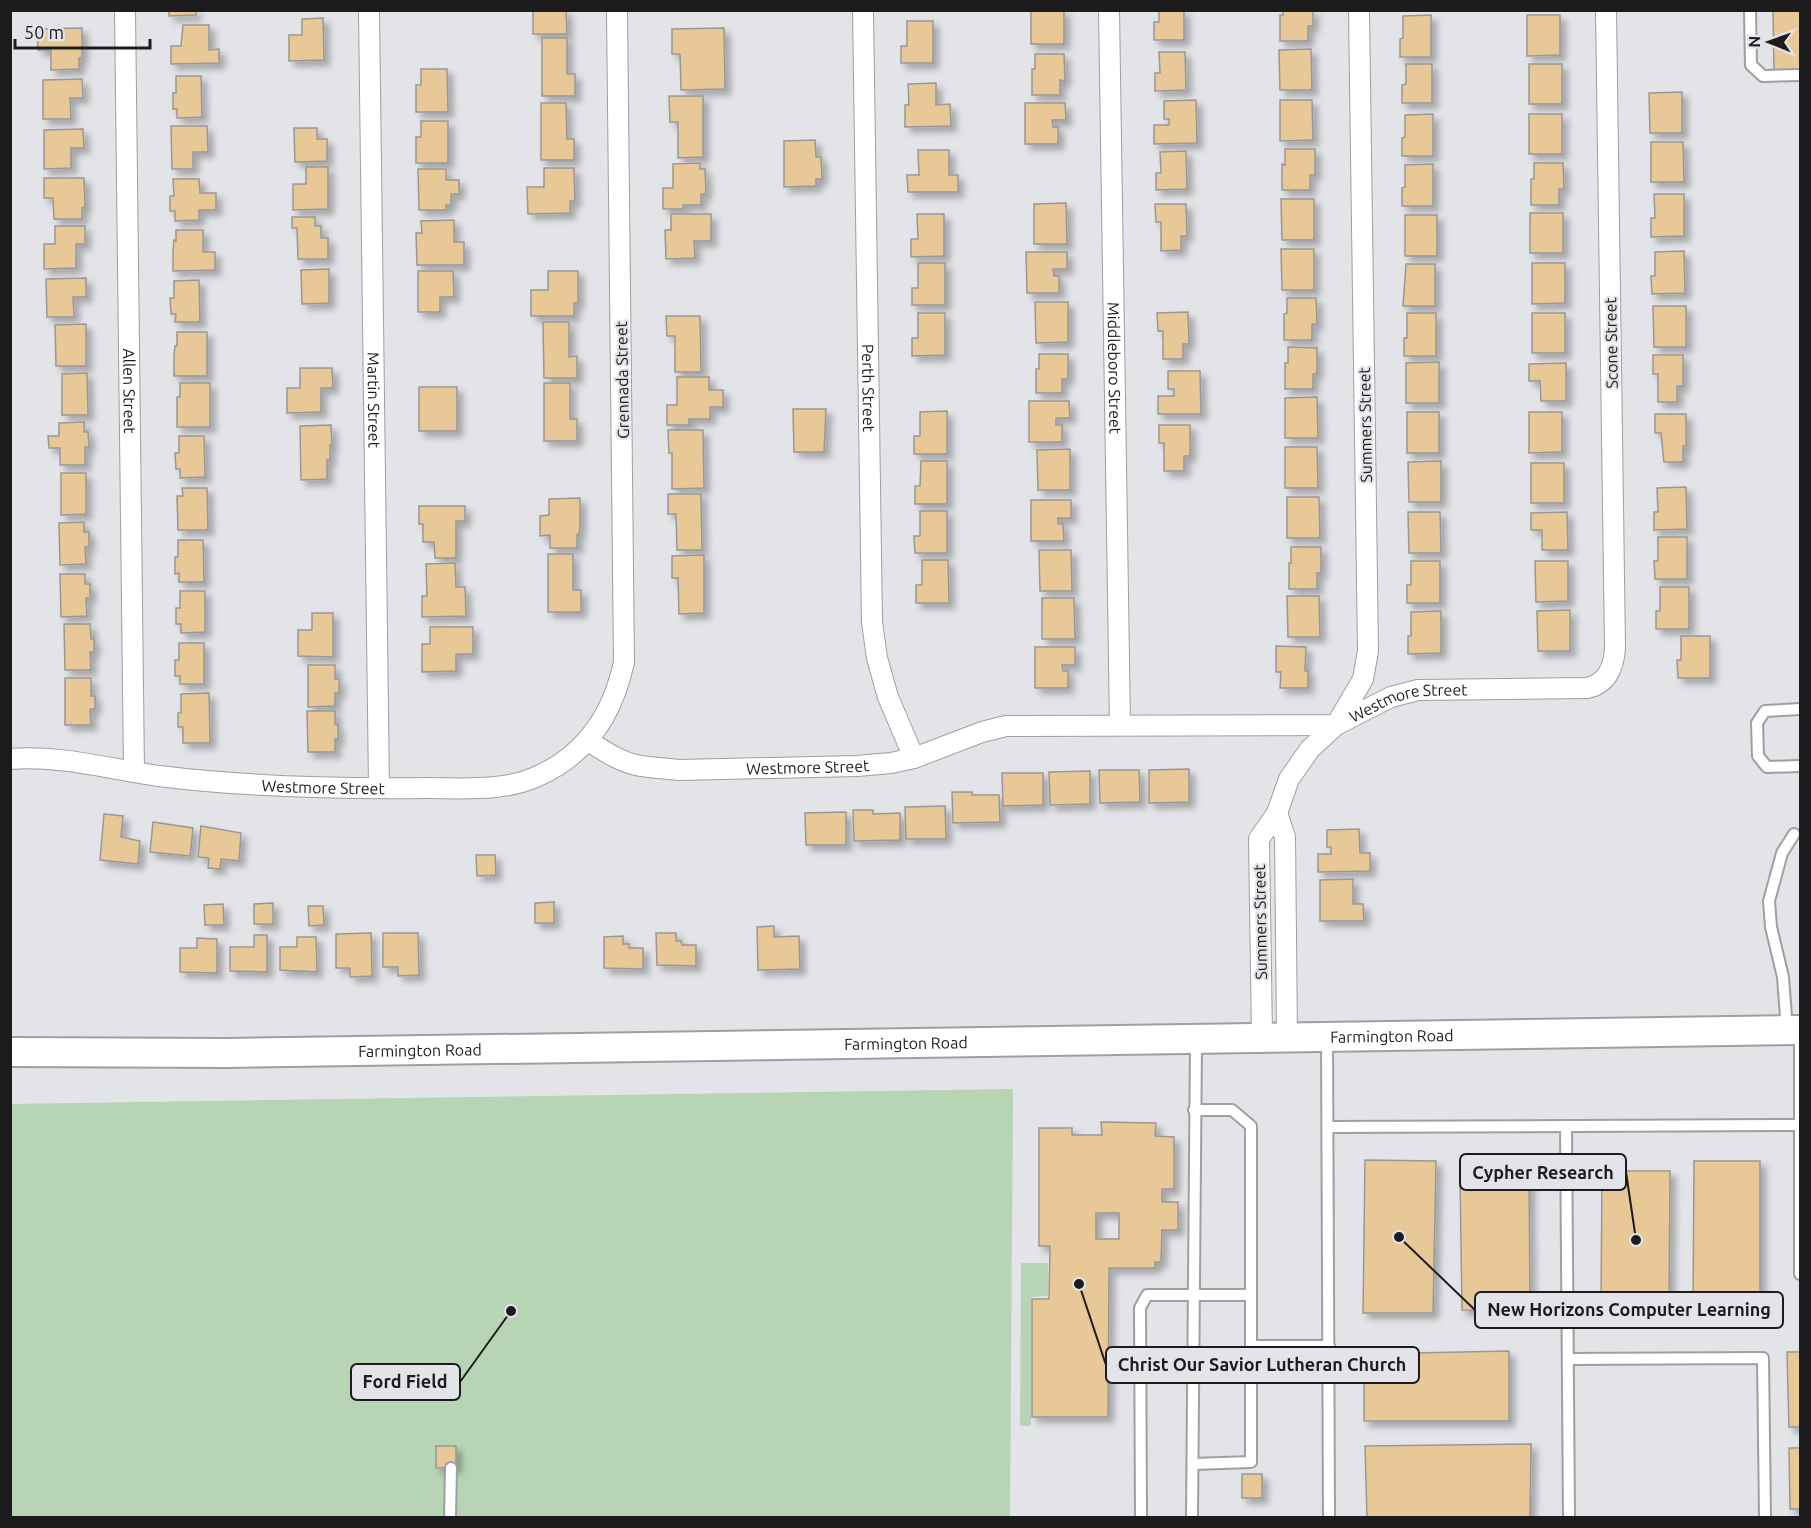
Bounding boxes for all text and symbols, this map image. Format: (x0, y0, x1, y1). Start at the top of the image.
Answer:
scale bar (15, 12, 150, 50)
north arrow (1739, 12, 1799, 72)
text: 50 m (24, 22, 64, 42)
text: N (1745, 36, 1763, 48)
street label: Scone Street (1601, 296, 1621, 389)
street label: Middleboro Street (1104, 302, 1125, 435)
street label: Grennada Street (612, 320, 632, 439)
street label: Perth Street (859, 344, 878, 433)
street label: Allen Street (120, 348, 139, 434)
street label: Martin Street (364, 352, 384, 449)
street label: Summers Street (1355, 366, 1375, 483)
street label: Westmore Street (1346, 680, 1468, 726)
street label: Westmore Street (746, 756, 871, 777)
street label: Westmore Street (261, 776, 385, 797)
street label: Summers Street (1250, 863, 1270, 980)
street label: Farmington Road (1330, 1026, 1454, 1046)
street label: Farmington Road (844, 1033, 968, 1053)
street label: Farmington Road (358, 1040, 482, 1060)
callout: Cypher Research (1460, 1154, 1626, 1190)
text: Cypher Research (1472, 1162, 1614, 1182)
callout: New Horizons Computer Learning (1475, 1292, 1783, 1328)
text: New Horizons Computer Learning (1487, 1299, 1771, 1319)
callout: Christ Our Savior Lutheran Church (1106, 1347, 1419, 1383)
text: Christ Our Savior Lutheran Church (1118, 1354, 1406, 1374)
callout: Ford Field (351, 1364, 460, 1400)
text: Ford Field (363, 1371, 447, 1391)

